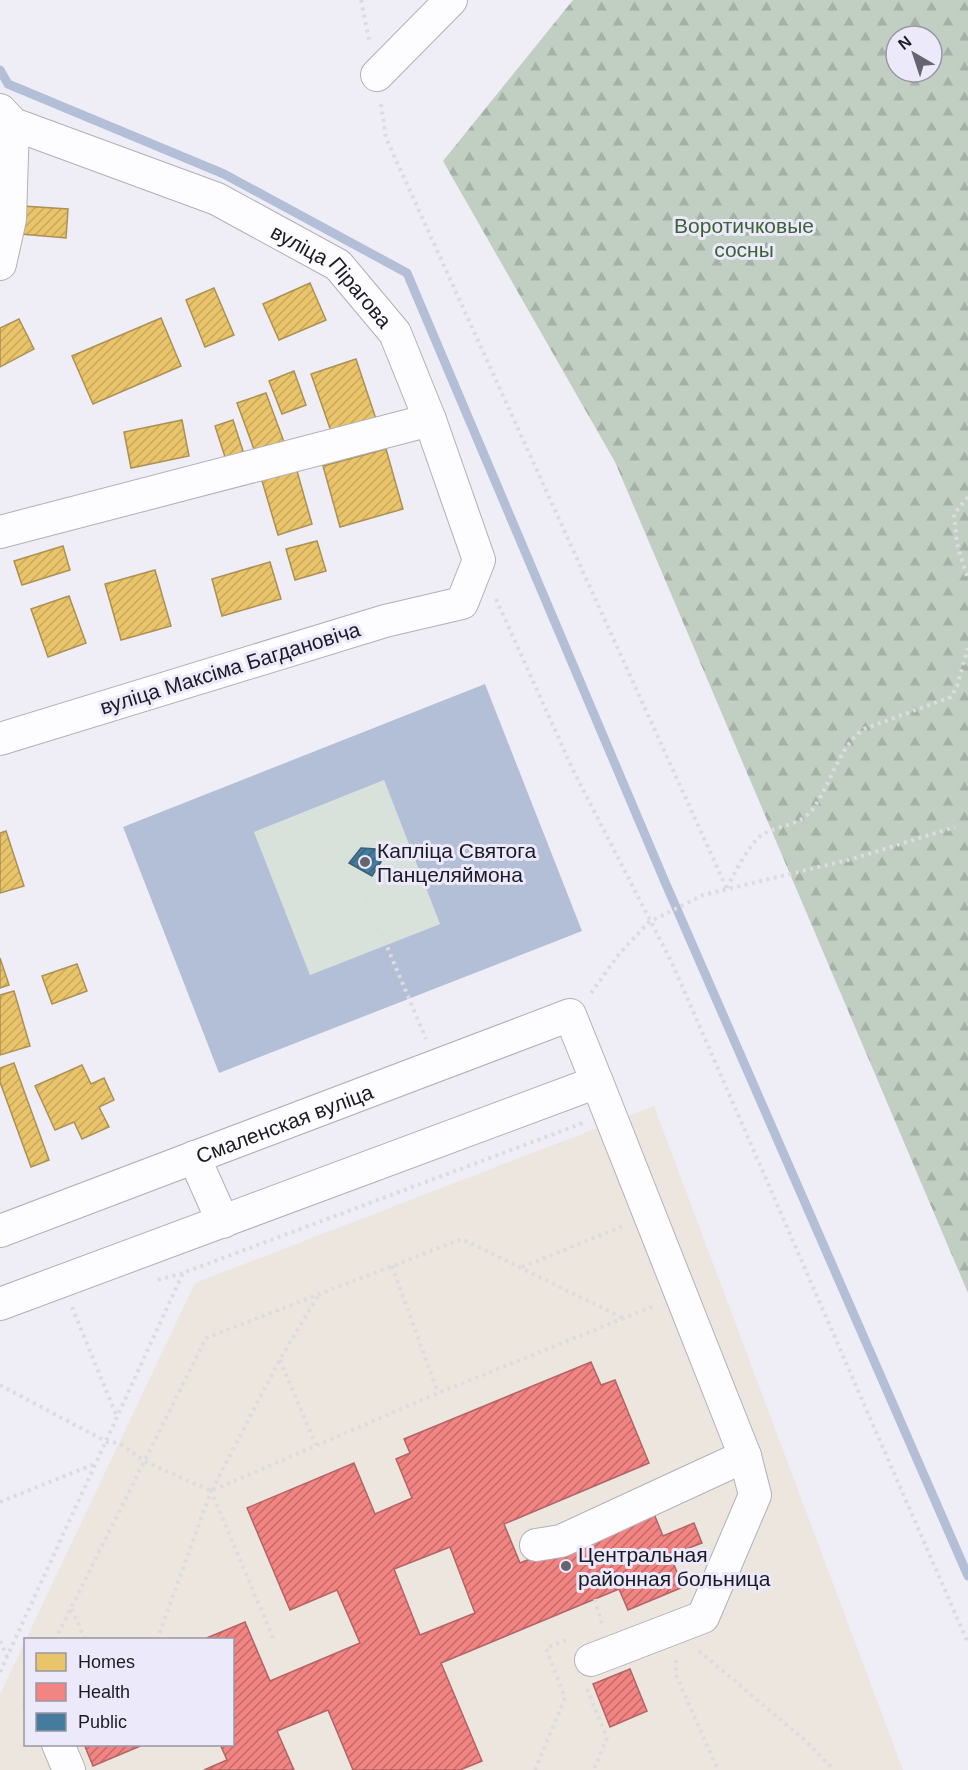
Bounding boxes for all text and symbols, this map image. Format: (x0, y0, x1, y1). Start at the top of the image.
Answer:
north arrow (884, 24, 944, 84)
text: N (895, 32, 915, 53)
park label: Воротичковые сосны (674, 214, 814, 261)
street label: вуліца Пірагова (267, 219, 397, 332)
street label: вуліца Максіма Багдановіча (97, 617, 363, 719)
place label: Капліца Святога Панцеляймона (377, 839, 536, 886)
marker: Капліца Святога Панцеляймона (358, 855, 372, 869)
street label: Смаленская вуліца (193, 1079, 376, 1167)
place label: Центральная районная больница (578, 1543, 771, 1590)
marker: Центральная районная больница (559, 1559, 573, 1573)
legend (24, 1638, 234, 1746)
text: Homes (78, 1652, 135, 1672)
text: Health (78, 1682, 130, 1702)
text: Public (78, 1712, 127, 1732)

